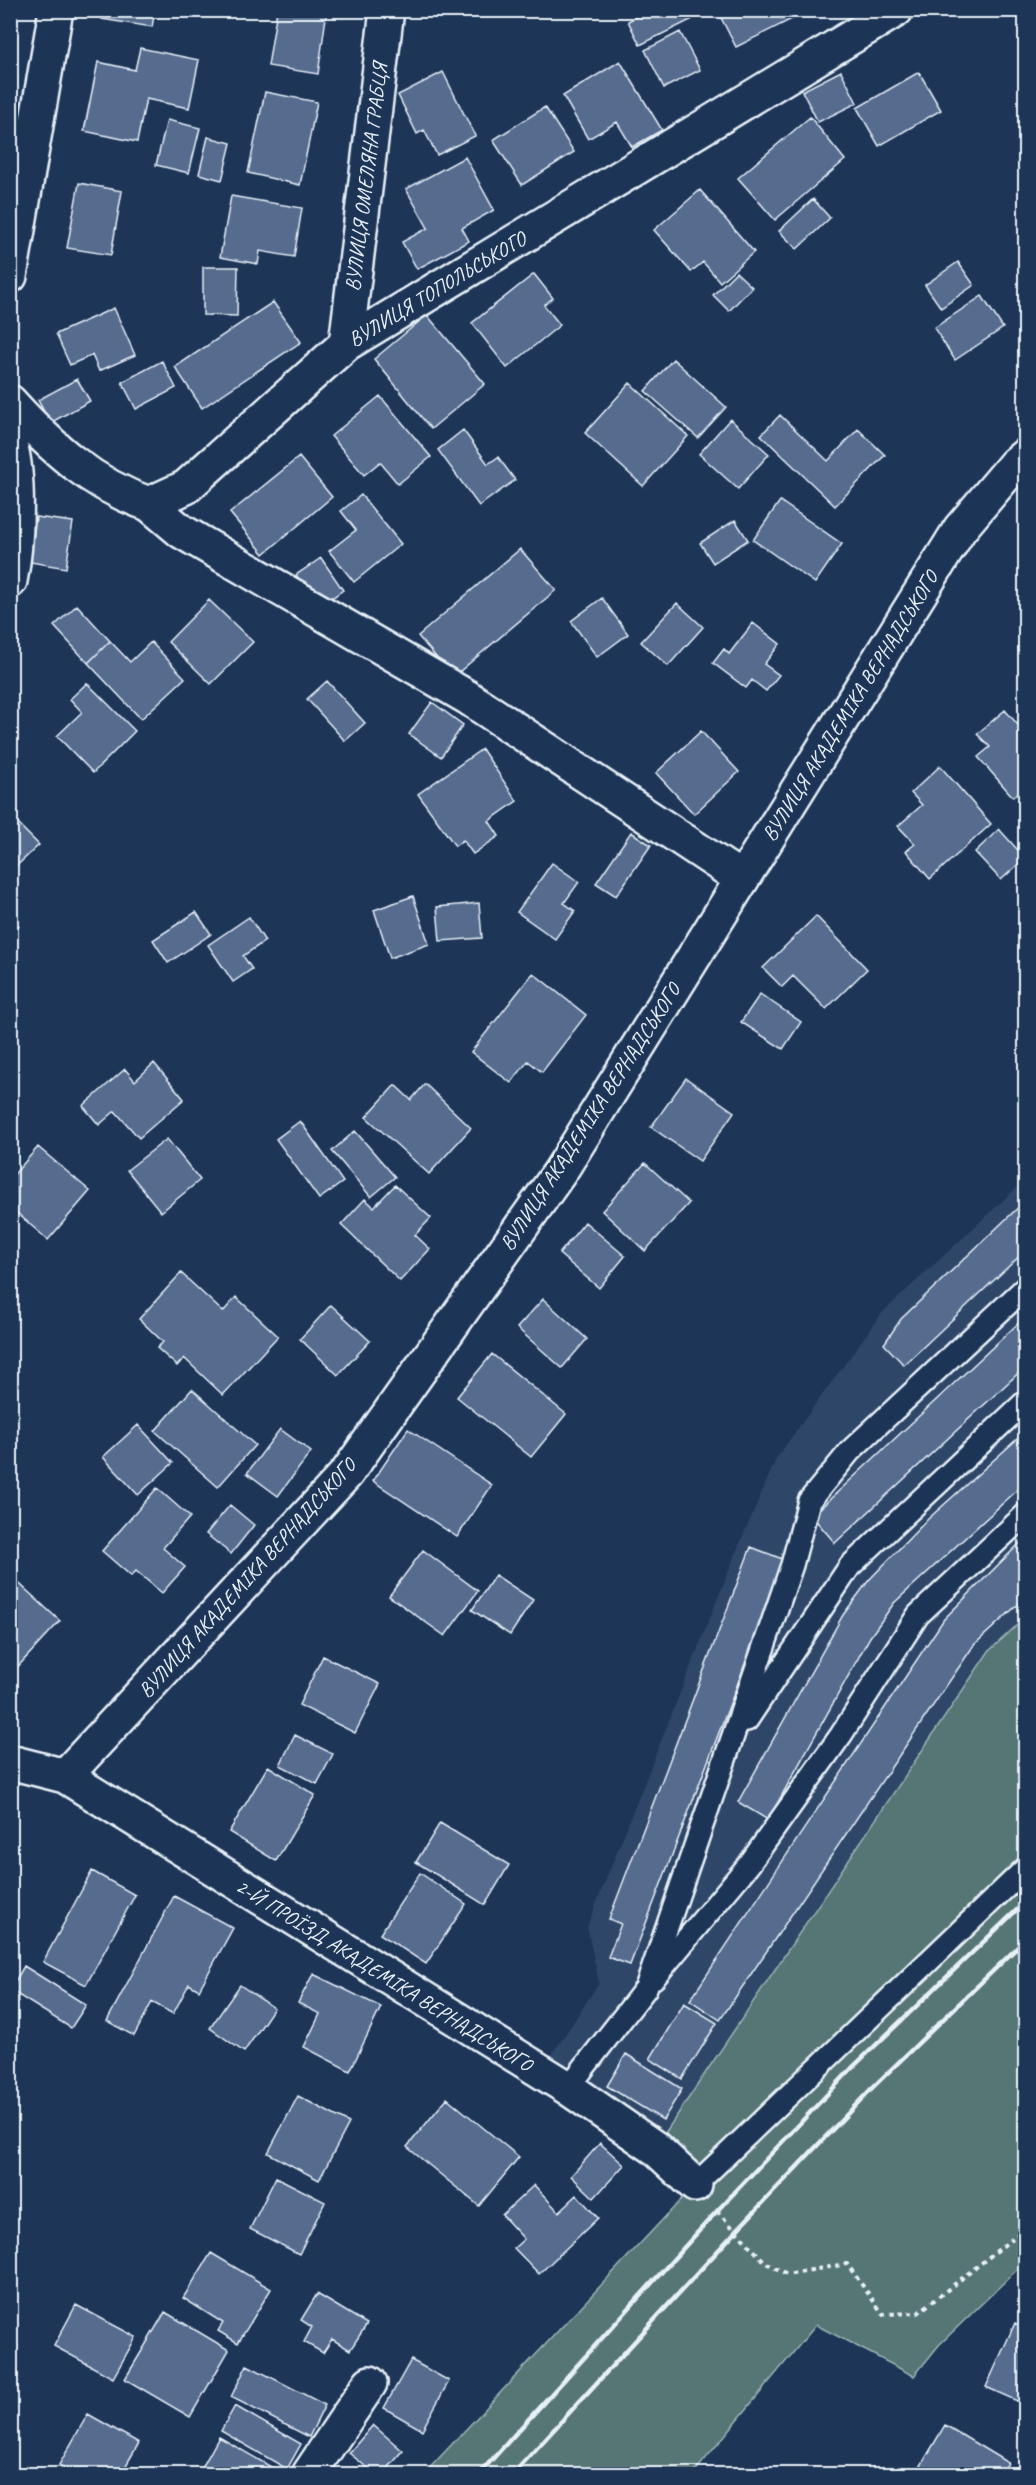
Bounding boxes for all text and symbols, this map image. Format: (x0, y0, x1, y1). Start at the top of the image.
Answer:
street label: ВУЛИЦЯ ОМЕЛЯНА ГРАБЦЯ (339, 59, 393, 293)
street label: ВУЛИЦЯ ТОПОЛЬСЬКОГО (343, 224, 533, 352)
street label: ВУЛИЦЯ АКАДЕМІКА ВЕРНАДСЬКОГО (756, 564, 945, 846)
street label: ВУЛИЦЯ АКАДЕМІКА ВЕРНАДСЬКОГО (494, 977, 688, 1255)
street label: ВУЛИЦЯ АКАДЕМІКА ВЕРНАДСЬКОГО (133, 1451, 363, 1703)
street label: 2-Й ПРОЇЗД АКАДЕМІКА ВЕРНАДСЬКОГО (231, 1873, 539, 2079)

